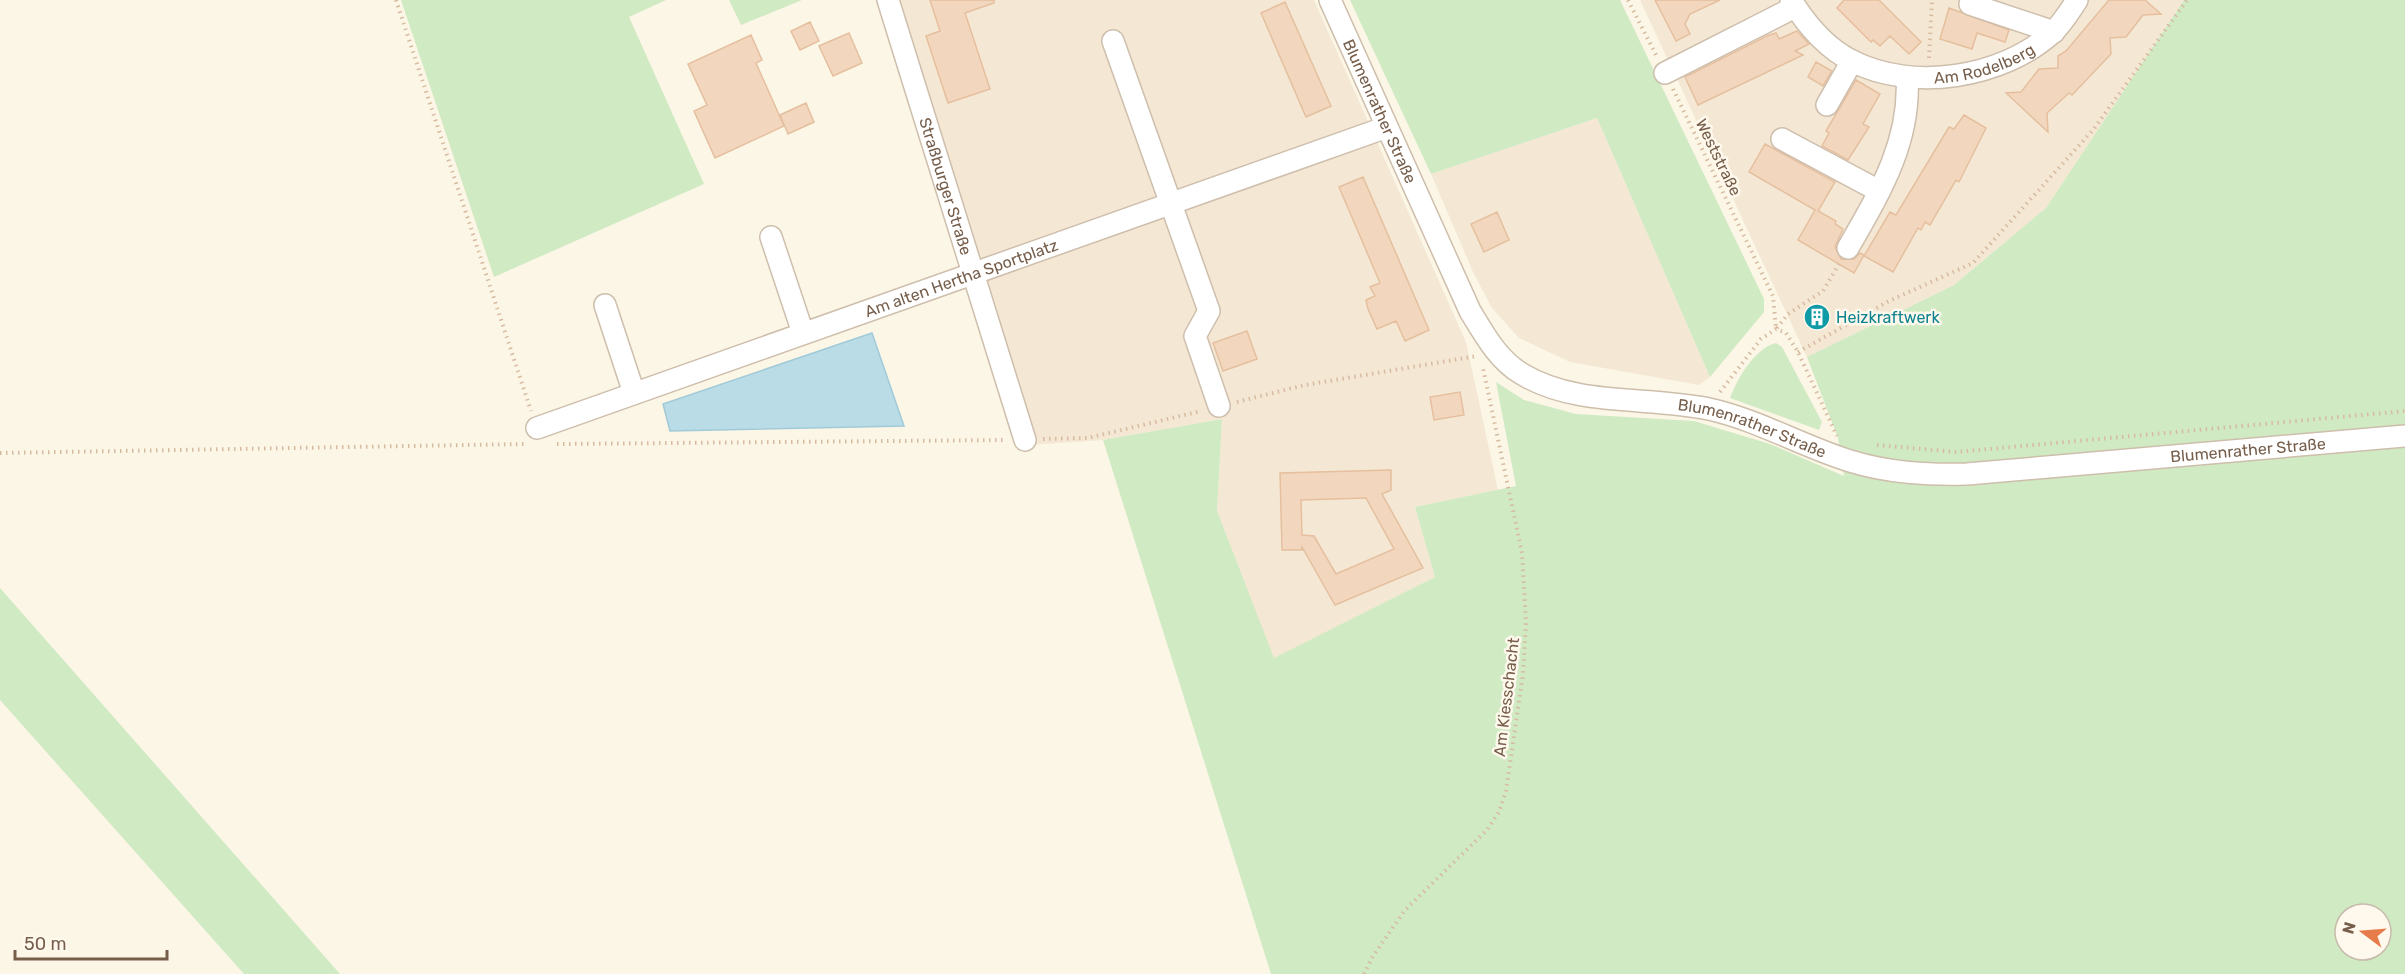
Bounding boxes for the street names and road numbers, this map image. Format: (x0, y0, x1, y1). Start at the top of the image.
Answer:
street label: Blumenrather Straße (1339, 36, 1420, 186)
street label: Am Rodelberg (1933, 40, 2038, 88)
street label: Straßburger Straße (915, 115, 976, 258)
street label: Weststraße (1692, 116, 1745, 199)
street label: Am alten Hertha Sportplatz (862, 235, 1060, 321)
street label: Blumenrather Straße (1677, 395, 1829, 462)
street label: Blumenrather Straße (2169, 434, 2326, 466)
street label: Am Kiesschacht (1490, 636, 1523, 758)

